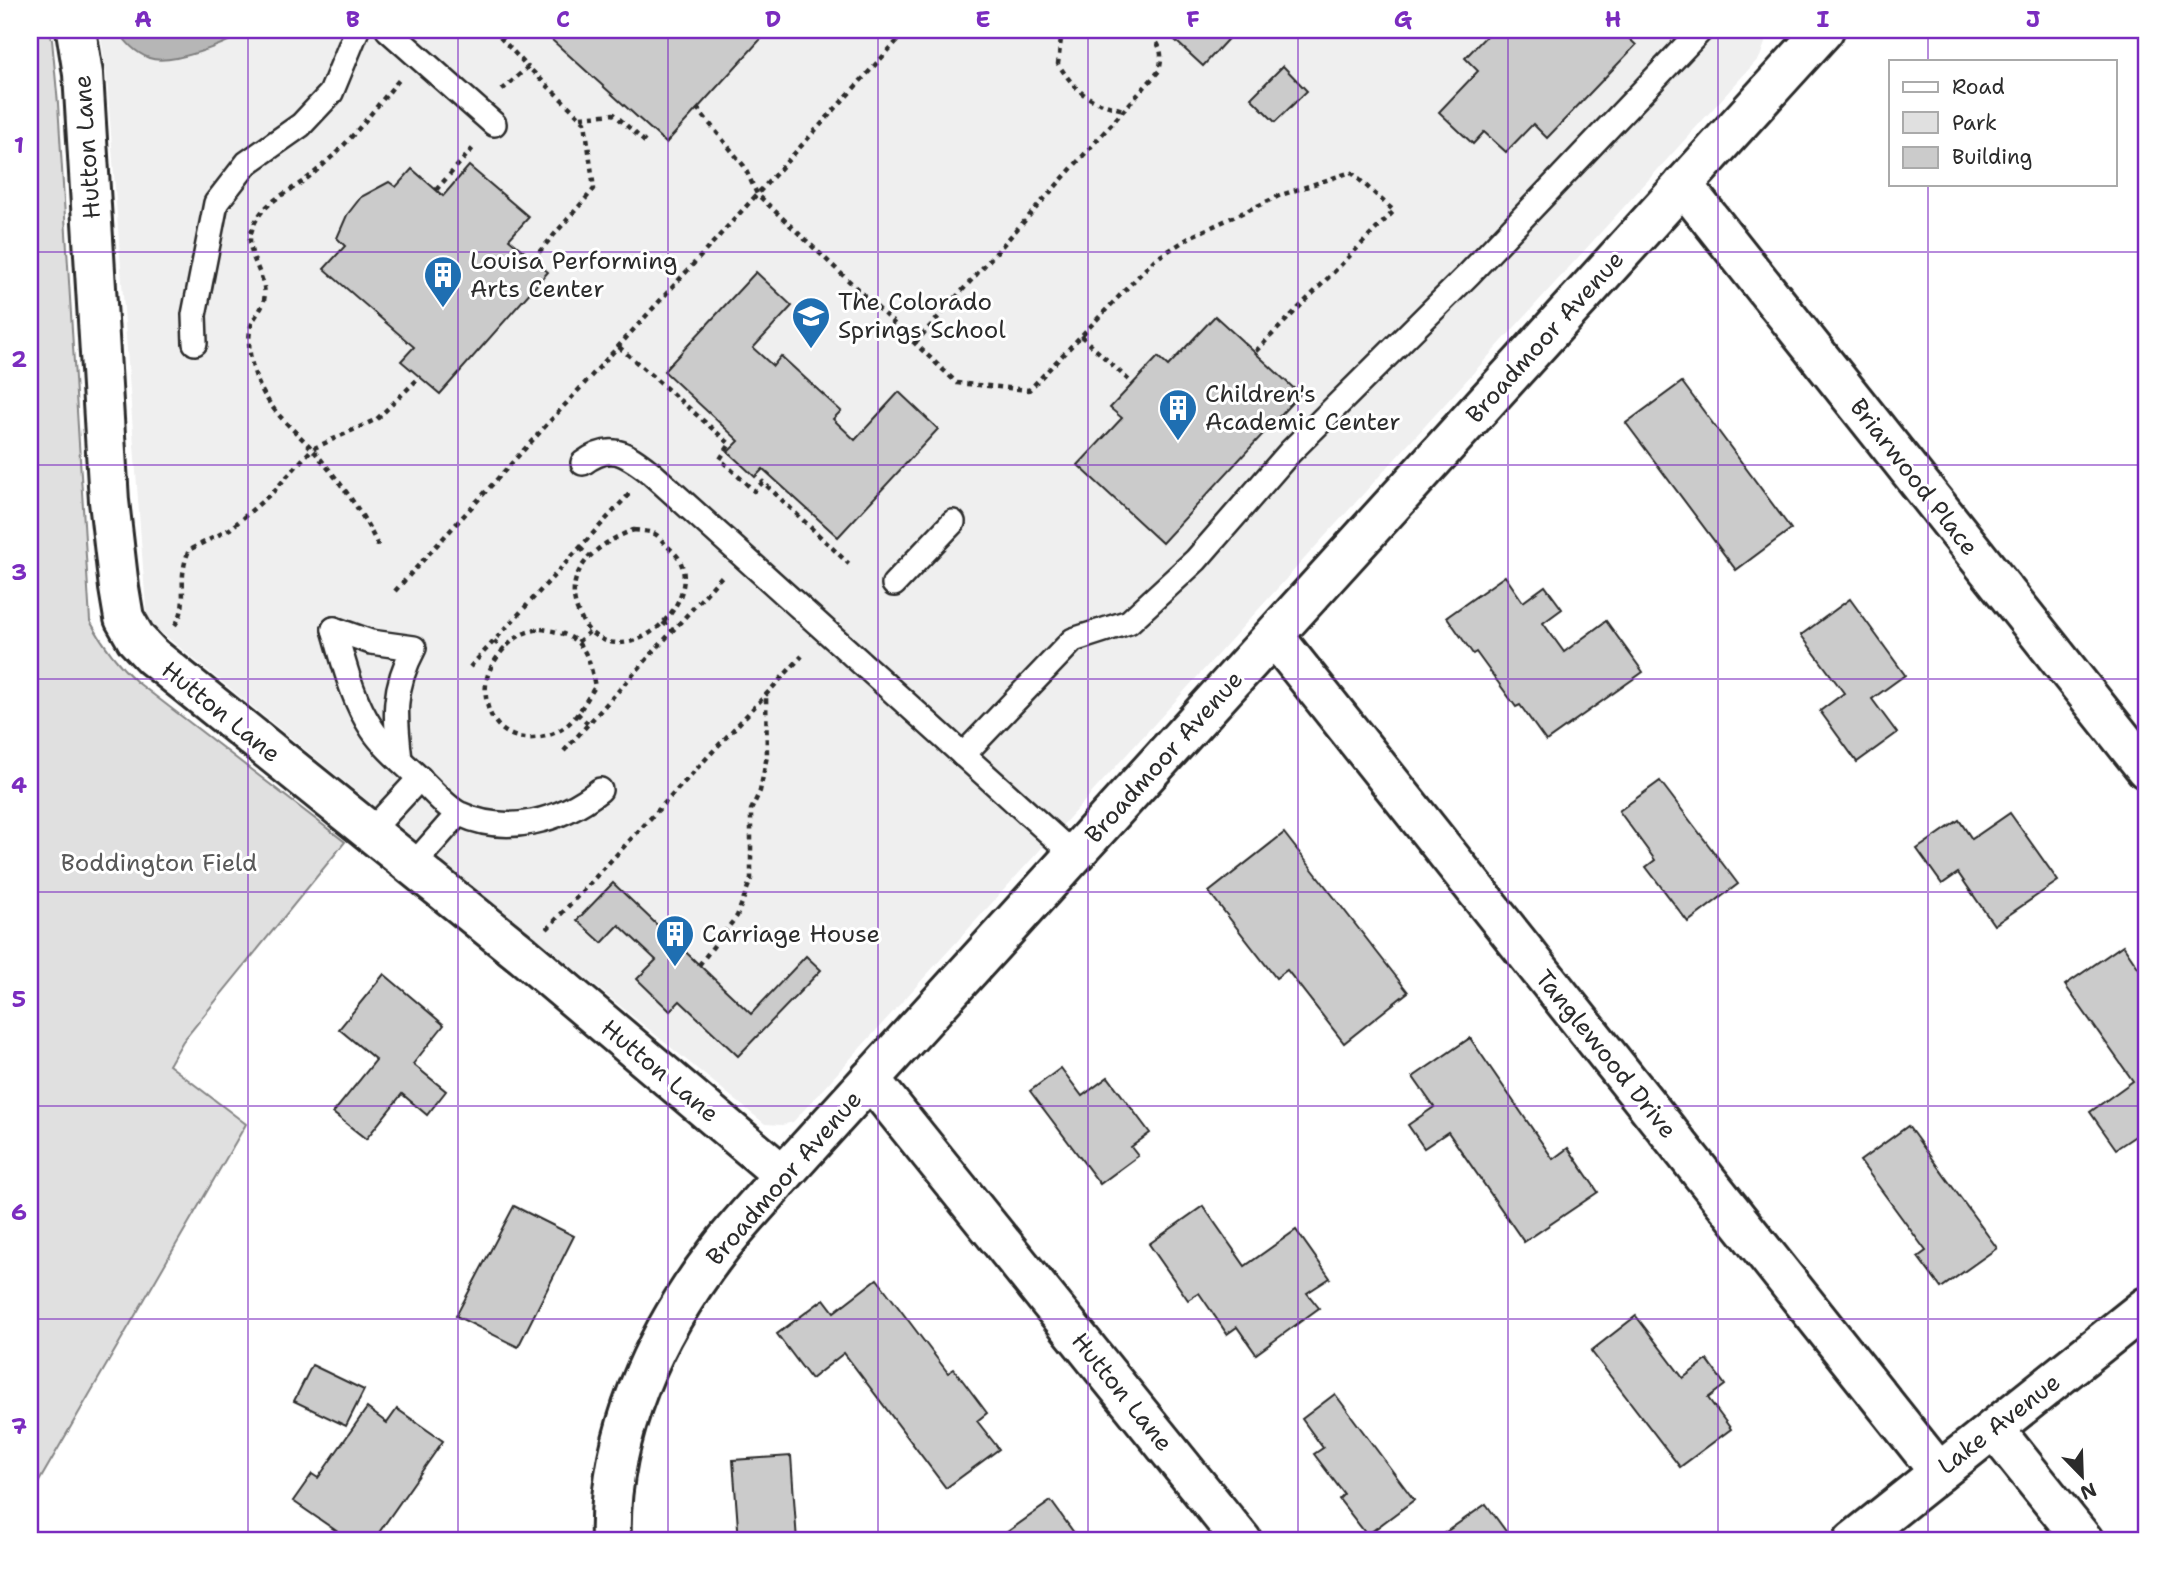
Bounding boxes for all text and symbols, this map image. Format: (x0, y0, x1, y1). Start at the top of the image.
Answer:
text: A (134, 4, 152, 34)
text: B (346, 4, 360, 34)
text: C (556, 4, 570, 34)
text: D (765, 4, 781, 34)
text: E (975, 4, 991, 34)
text: F (1186, 4, 1200, 34)
text: G (1394, 4, 1413, 34)
text: H (1605, 4, 1621, 34)
text: I (1817, 4, 1830, 34)
text: J (2026, 4, 2040, 34)
legend (1889, 60, 2116, 186)
text: Road (1952, 73, 2005, 101)
street label: Hutton Lane (66, 74, 108, 220)
text: Park (1952, 109, 1997, 137)
text: 1 (14, 130, 24, 160)
text: Building (1952, 143, 2032, 171)
street label: Broadmoor Avenue (1459, 244, 1631, 430)
place label: Louisa Performing Arts Center (470, 245, 677, 305)
building icon: Louisa Performing Arts Center (422, 254, 464, 309)
place label: The Colorado Springs School (838, 286, 1006, 346)
school or university icon: The Colorado Springs School (790, 295, 832, 350)
text: 2 (11, 344, 27, 374)
place label: Children's Academic Center (1205, 378, 1401, 438)
building icon: Children's Academic Center (1157, 387, 1199, 442)
street label: Briarwood Place (1843, 392, 1985, 562)
text: 3 (11, 557, 27, 587)
street label: Hutton Lane (155, 654, 287, 770)
street label: Broadmoor Avenue (1078, 664, 1250, 850)
text: 4 (11, 770, 27, 800)
park label: Boddington Field (61, 847, 257, 879)
building icon: Carriage House (654, 913, 696, 968)
place label: Carriage House (702, 918, 880, 950)
street label: Tanglewood Drive (1528, 963, 1684, 1145)
text: 5 (12, 984, 26, 1014)
street label: Hutton Lane (594, 1012, 726, 1130)
street label: Broadmoor Avenue (699, 1084, 869, 1272)
text: 6 (11, 1197, 27, 1227)
street label: Hutton Lane (1064, 1326, 1180, 1458)
street label: Lake Avenue (1931, 1366, 2067, 1482)
text: 7 (11, 1411, 27, 1441)
north arrow (2046, 1442, 2116, 1512)
text: N (2077, 1477, 2100, 1506)

